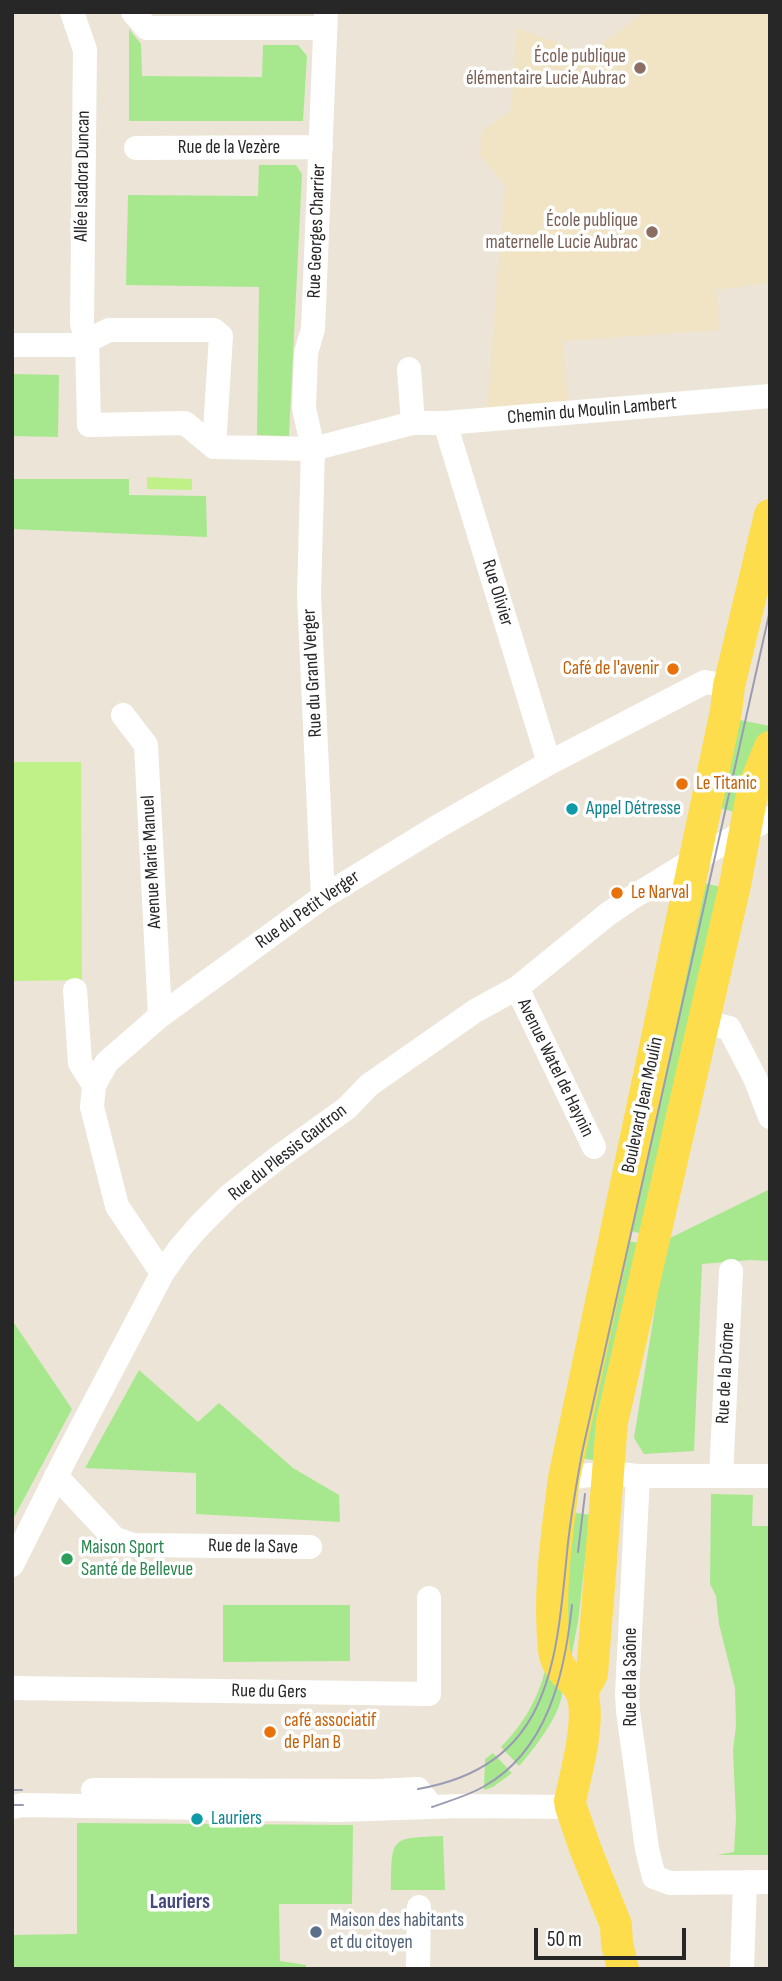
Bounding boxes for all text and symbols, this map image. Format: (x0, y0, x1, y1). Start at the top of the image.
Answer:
place label: École publique élémentaire Lucie Aubrac (466, 46, 626, 90)
marker: École publique élémentaire Lucie Aubrac (632, 60, 648, 76)
street label: Allée Isadora Duncan (70, 110, 96, 242)
street label: Rue de la Vezère (178, 137, 280, 159)
street label: Rue Georges Charrier (303, 163, 331, 299)
place label: École publique maternelle Lucie Aubrac (485, 210, 638, 254)
marker: École publique maternelle Lucie Aubrac (644, 224, 660, 240)
street label: Chemin du Moulin Lambert (506, 392, 678, 430)
street label: Rue Olivier (476, 557, 518, 629)
street label: Rue du Grand Verger (298, 608, 328, 738)
place label: Café de l'avenir (563, 658, 659, 680)
marker: Café de l'avenir (665, 661, 681, 677)
place label: Le Titanic (696, 773, 757, 795)
marker: Le Titanic (674, 776, 690, 792)
street label: Avenue Marie Manuel (137, 795, 167, 929)
place label: Appel Détresse (586, 798, 681, 820)
marker: Appel Détresse (564, 801, 580, 817)
street label: Rue du Petit Verger (252, 866, 364, 954)
place label: Le Narval (631, 882, 689, 904)
marker: Le Narval (609, 885, 625, 901)
street label: Avenue Watel de Haynin (512, 995, 598, 1141)
street label: Boulevard Jean Moulin (617, 1035, 669, 1175)
street label: Rue du Plessis Gautron (224, 1100, 352, 1206)
street label: Rue de la Drôme (712, 1321, 740, 1425)
street label: Rue de la Save (208, 1535, 298, 1559)
place label: Maison Sport Santé de Bellevue (81, 1537, 193, 1581)
marker: Maison Sport Santé de Bellevue (59, 1551, 75, 1567)
street label: Rue de la Saône (620, 1628, 642, 1726)
street label: Rue du Gers (231, 1680, 307, 1704)
place label: café associatif de Plan B (284, 1710, 376, 1754)
marker: café associatif de Plan B (262, 1724, 278, 1740)
place label: Lauriers (211, 1808, 262, 1830)
marker: Lauriers (189, 1811, 205, 1827)
district label: Lauriers (150, 1890, 210, 1916)
place label: Maison des habitants et du citoyen (330, 1910, 464, 1954)
scale bar (537, 1914, 689, 1958)
marker: Maison des habitants et du citoyen (308, 1924, 324, 1940)
text: 50 m (547, 1927, 582, 1952)

